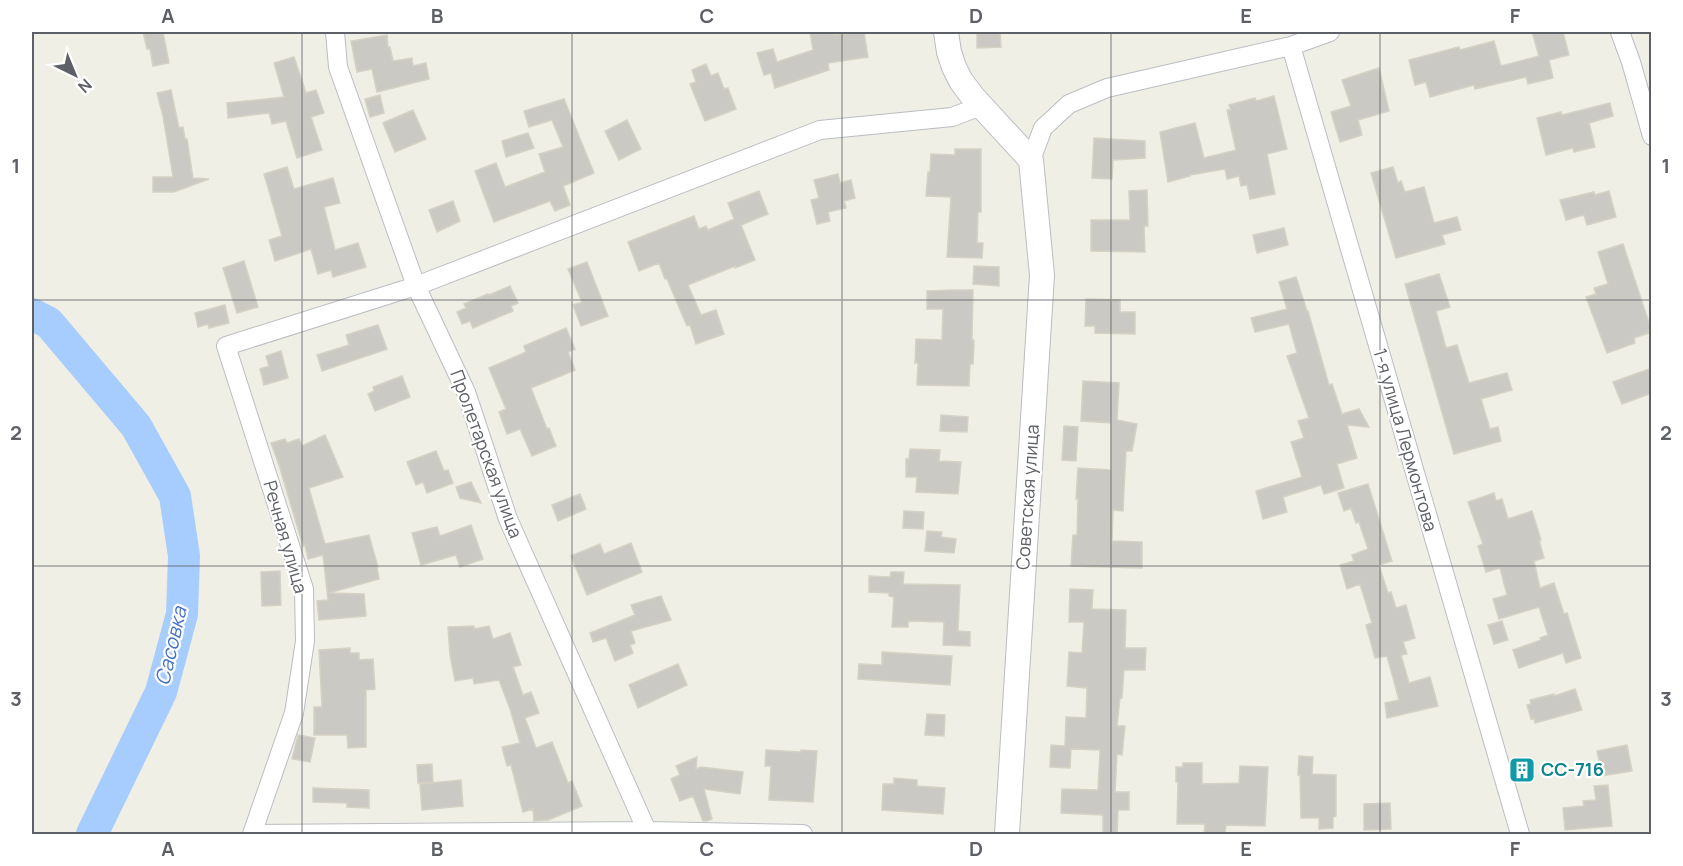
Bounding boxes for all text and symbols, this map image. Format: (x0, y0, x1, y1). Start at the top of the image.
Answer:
text: A (161, 2, 175, 29)
text: B (431, 2, 444, 29)
text: C (700, 2, 714, 29)
text: D (969, 2, 983, 29)
text: E (1240, 2, 1252, 29)
text: F (1510, 2, 1521, 29)
north arrow (45, 45, 105, 105)
text: N (74, 74, 97, 98)
text: 1 (12, 152, 20, 179)
text: 1 (1662, 152, 1670, 179)
street label: 1-я улица Лермонтова (1368, 345, 1444, 534)
street label: Пролетарская улица (445, 366, 529, 541)
text: 2 (10, 419, 22, 446)
text: 2 (1660, 419, 1672, 446)
street label: Советская улица (1010, 423, 1044, 570)
street label: Речная улица (258, 478, 314, 596)
water label: Сасовка (148, 603, 193, 688)
text: 3 (10, 685, 22, 712)
text: 3 (1660, 685, 1672, 712)
building icon: СС-716 (1507, 755, 1537, 785)
place label: СС-716 (1541, 757, 1604, 781)
text: A (161, 835, 175, 862)
text: B (431, 835, 444, 862)
text: C (700, 835, 714, 862)
text: D (969, 835, 983, 862)
text: E (1240, 835, 1252, 862)
text: F (1510, 835, 1521, 862)

